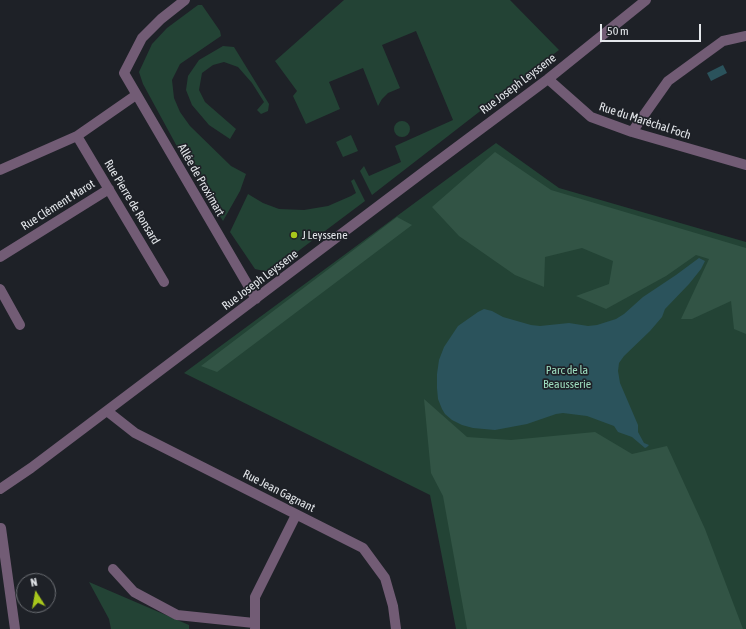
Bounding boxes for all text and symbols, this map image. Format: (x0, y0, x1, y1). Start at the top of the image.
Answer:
scale bar (602, 16, 703, 42)
text: 50 m (607, 24, 629, 38)
street label: Rue Joseph Leyssene (477, 51, 559, 117)
street label: Rue du Maréchal Foch (597, 99, 693, 143)
street label: Allée de Proximart (175, 141, 227, 219)
street label: Rue Pierre de Ronsard (101, 157, 163, 247)
street label: Rue Clément Marot (19, 177, 97, 233)
place label: J Leyssene (302, 228, 348, 242)
marker: J Leyssene (289, 230, 299, 240)
street label: Rue Joseph Leyssene (219, 247, 301, 313)
park label: Parc de la Beausserie (543, 363, 591, 391)
street label: Rue Jean Gagnant (241, 467, 317, 515)
north arrow (16, 573, 56, 613)
text: N (30, 576, 38, 589)

